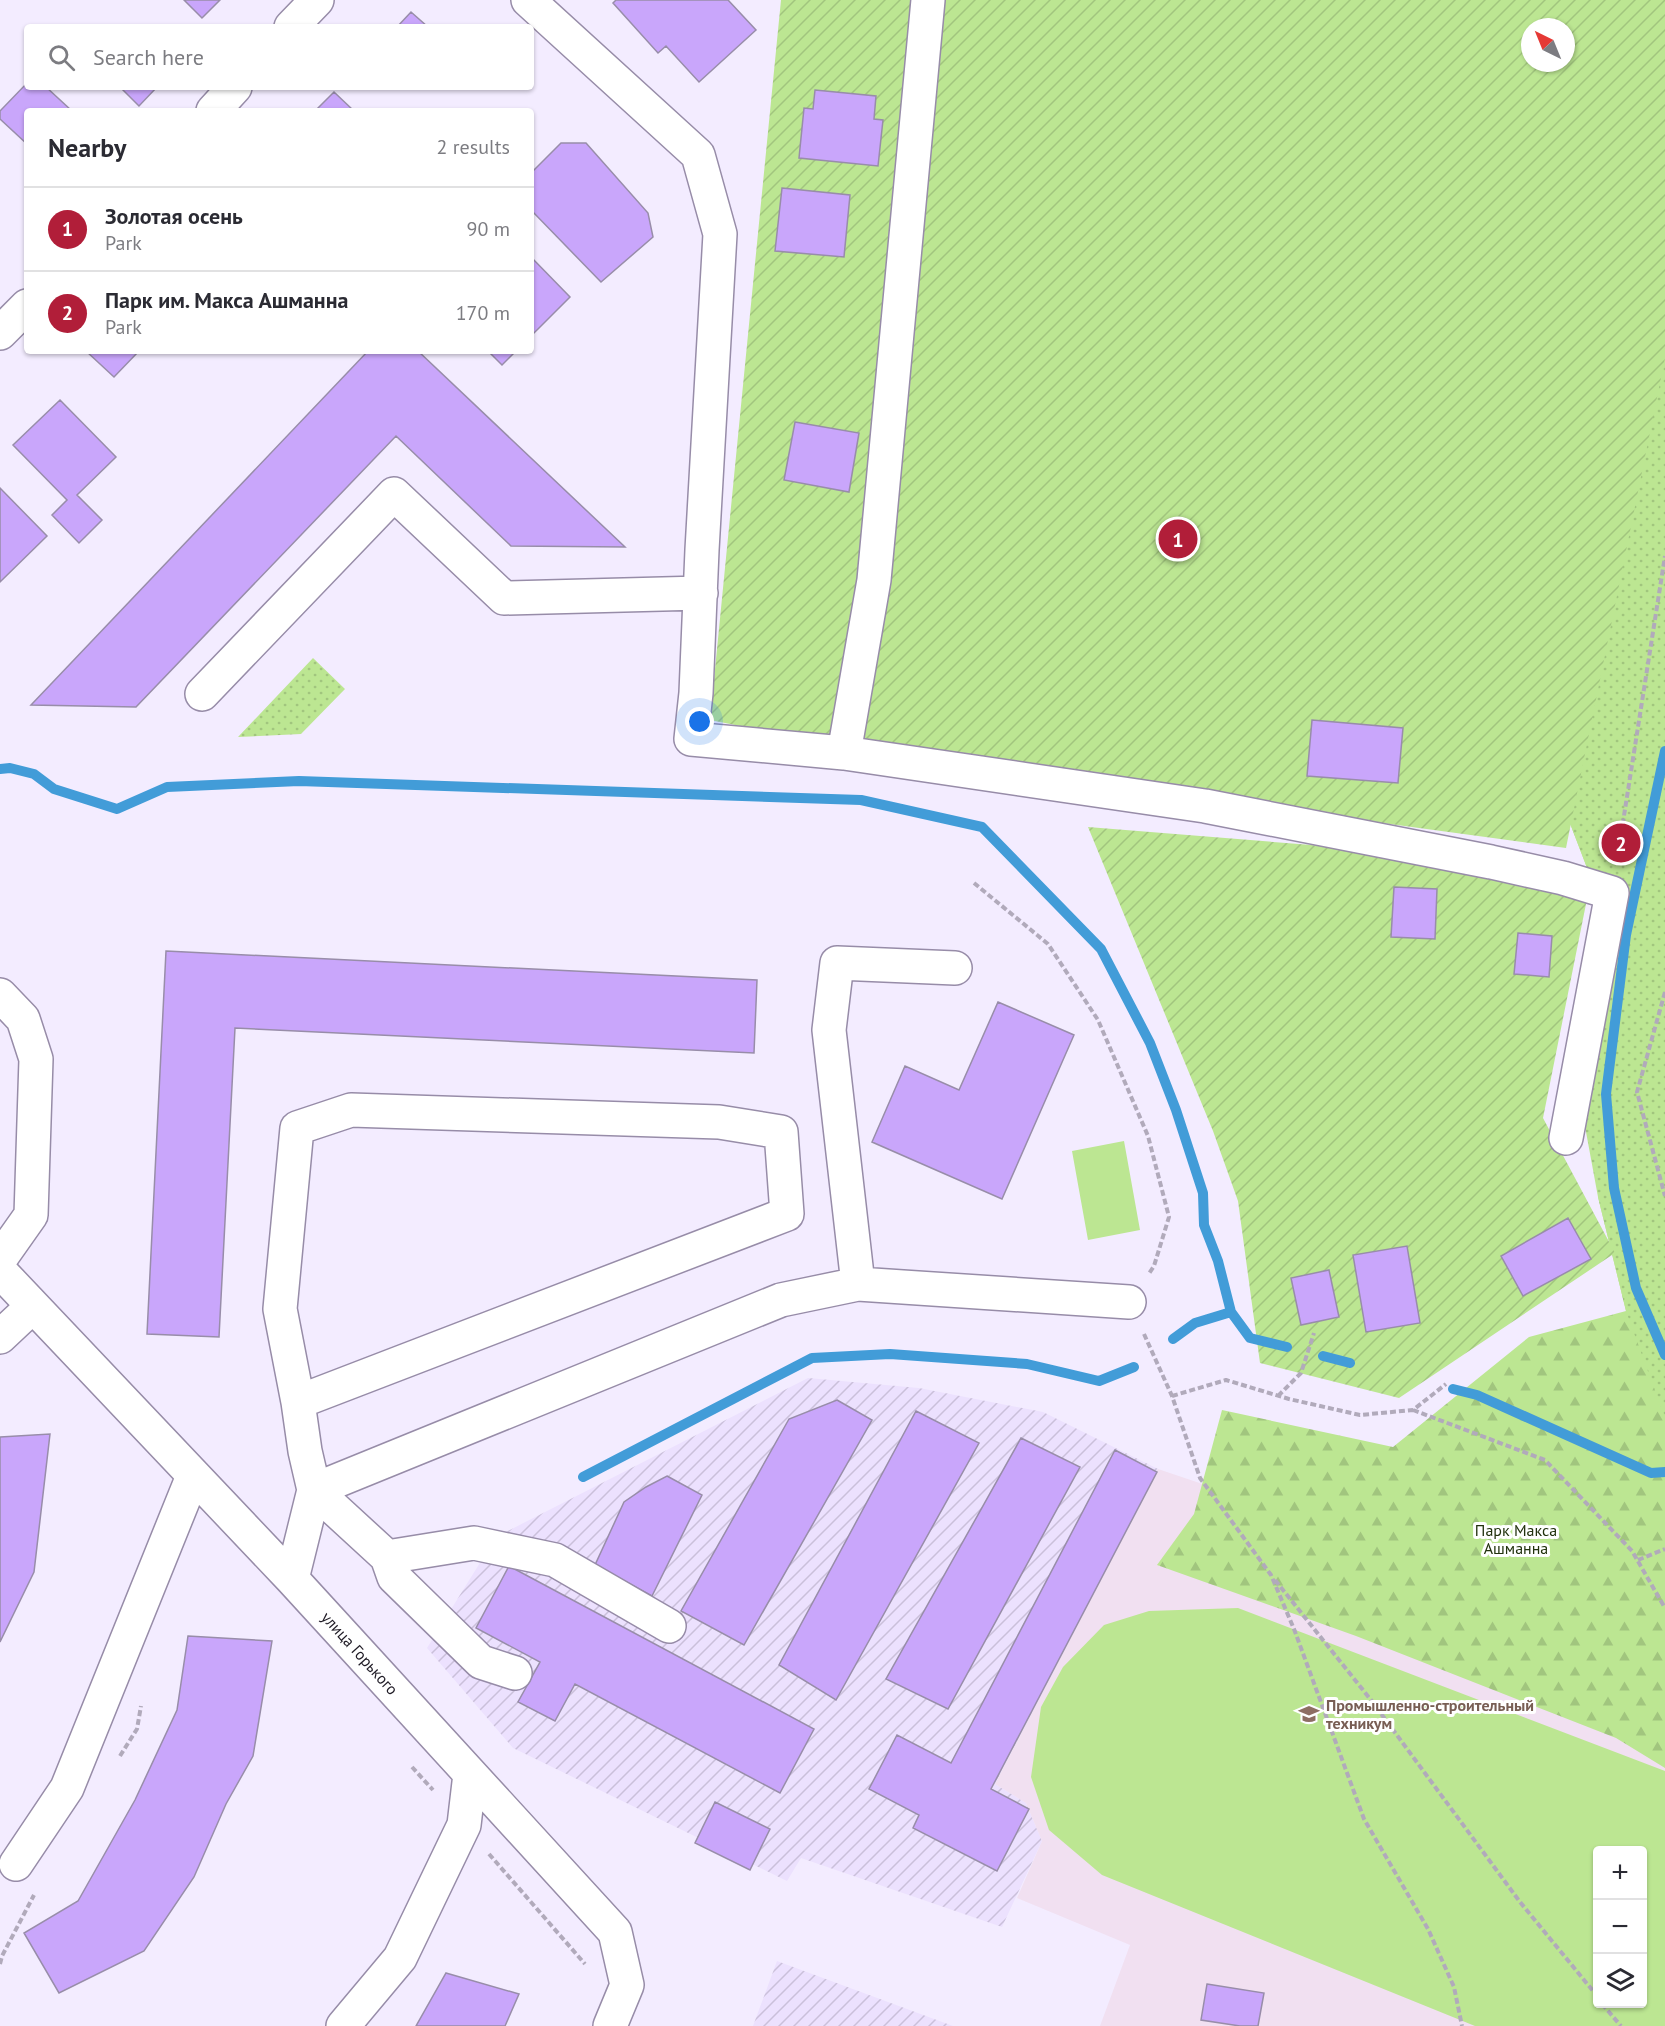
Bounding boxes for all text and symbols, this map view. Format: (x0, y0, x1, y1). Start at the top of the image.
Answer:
north arrow (1521, 18, 1575, 72)
search box (24, 24, 534, 90)
icon: search (45, 41, 78, 74)
text: Search here (93, 43, 204, 71)
text: Nearby (48, 131, 126, 164)
text: 2 results (437, 134, 510, 160)
text: Золотая осень (105, 202, 243, 230)
text: 1 (62, 216, 73, 242)
text: 90 m (467, 216, 510, 242)
text: Park (105, 230, 142, 256)
text: Парк им. Макса Ашманна (105, 286, 348, 314)
text: 2 (62, 300, 73, 326)
text: 170 m (456, 300, 510, 326)
text: Park (105, 314, 142, 340)
pin: 1 (1158, 516, 1198, 562)
your location (685, 707, 714, 736)
pin: 2 (1602, 820, 1640, 866)
park label: Парк Макса Ашманна (1475, 1520, 1557, 1558)
street label: улица Горького (317, 1607, 403, 1699)
place label: Промышленно-строительный техникум (1326, 1695, 1534, 1733)
school or university icon: Промышленно-строительный техникум (1297, 1702, 1321, 1726)
map controls (1593, 1846, 1647, 2008)
button: + (1593, 1846, 1647, 1900)
button: − (1593, 1900, 1647, 1954)
button: layers (1593, 1954, 1647, 2008)

